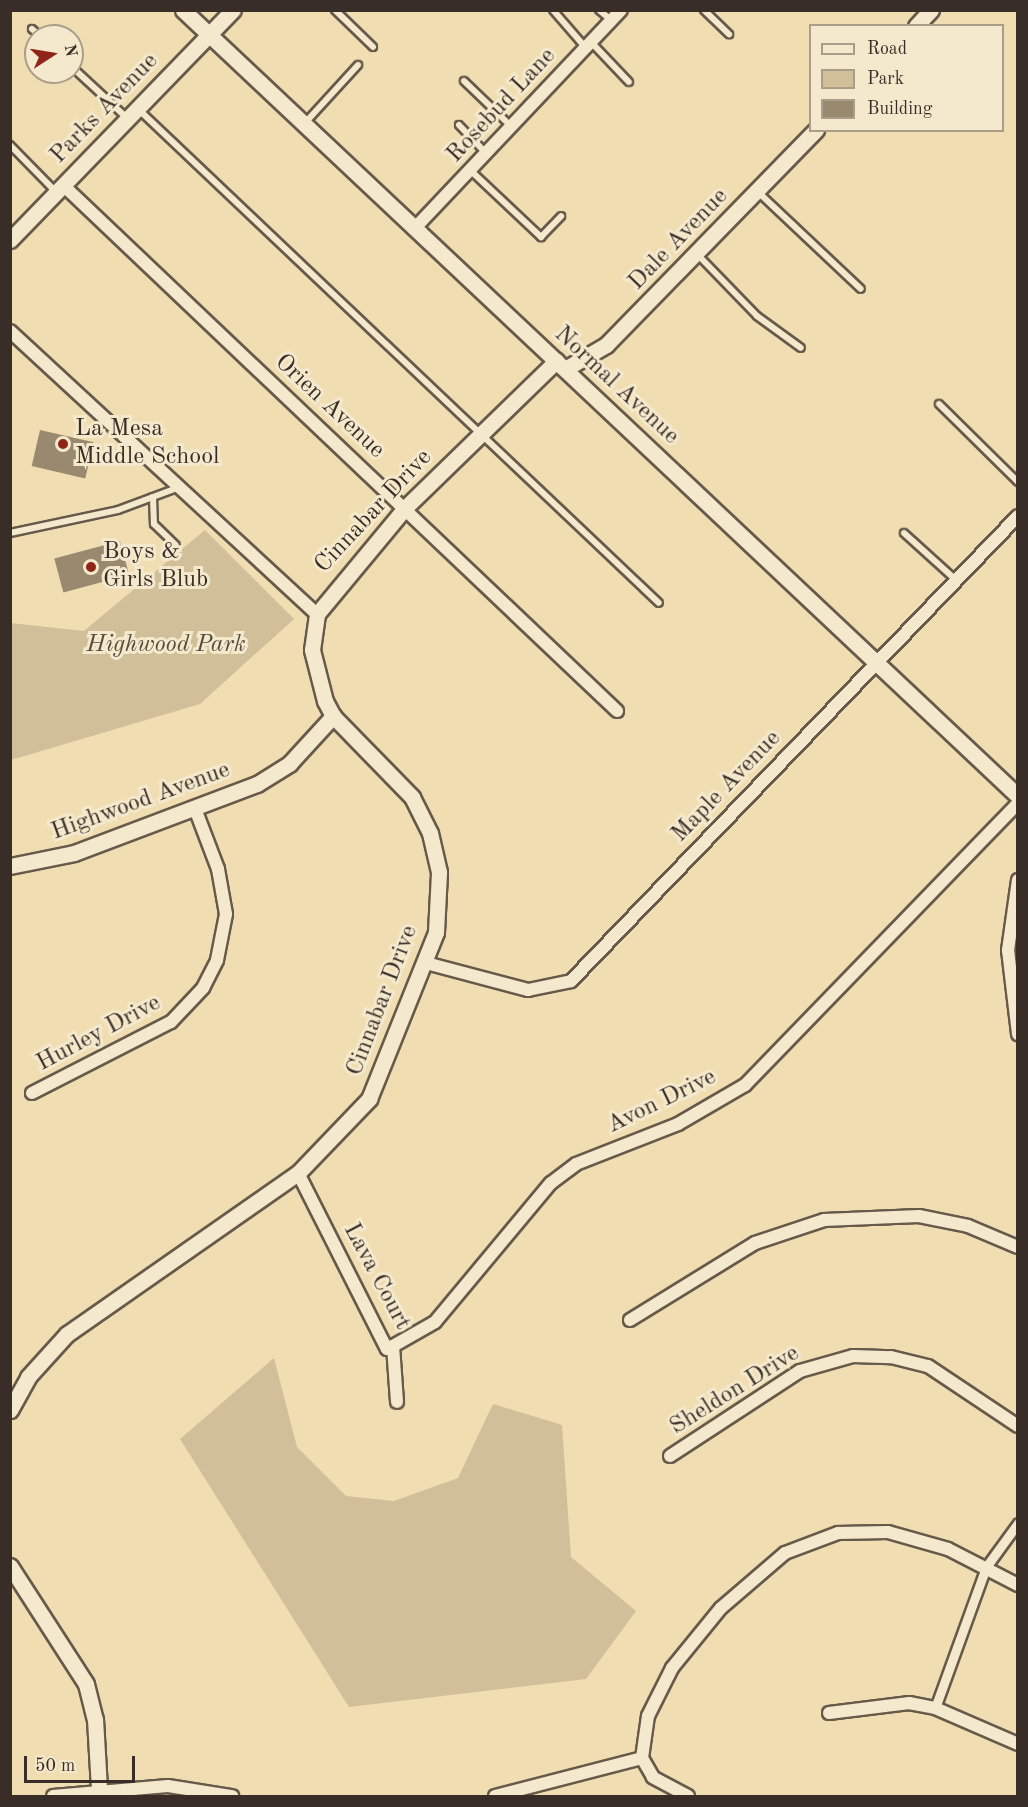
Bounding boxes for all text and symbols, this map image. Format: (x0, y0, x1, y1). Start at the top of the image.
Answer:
north arrow (24, 24, 84, 84)
legend (809, 24, 1004, 132)
text: Road (867, 40, 907, 58)
street label: Rosebud Lane (441, 42, 563, 170)
text: N (61, 43, 79, 58)
street label: Parks Avenue (45, 48, 165, 170)
text: Park (867, 70, 904, 88)
text: Building (867, 100, 932, 118)
street label: Dale Avenue (623, 183, 735, 297)
street label: Normal Avenue (547, 321, 685, 451)
street label: Orien Avenue (268, 349, 390, 465)
place label: La Mesa Middle School (75, 416, 220, 472)
marker: La Mesa Middle School (56, 437, 70, 451)
street label: Cinnabar Drive (309, 444, 439, 580)
place label: Boys & Girls Blub (103, 539, 208, 595)
marker: Boys & Girls Blub (84, 560, 98, 574)
park label: Highwood Park (86, 632, 246, 660)
street label: Maple Avenue (666, 725, 788, 849)
street label: Highwood Avenue (48, 756, 234, 848)
street label: Cinnabar Drive (341, 922, 425, 1080)
street label: Hurley Drive (32, 989, 166, 1079)
street label: Avon Drive (603, 1063, 721, 1141)
street label: Lava Court (336, 1219, 416, 1335)
street label: Sheldon Drive (665, 1340, 805, 1442)
scale bar (27, 1744, 138, 1782)
text: 50 m (35, 1757, 75, 1775)

